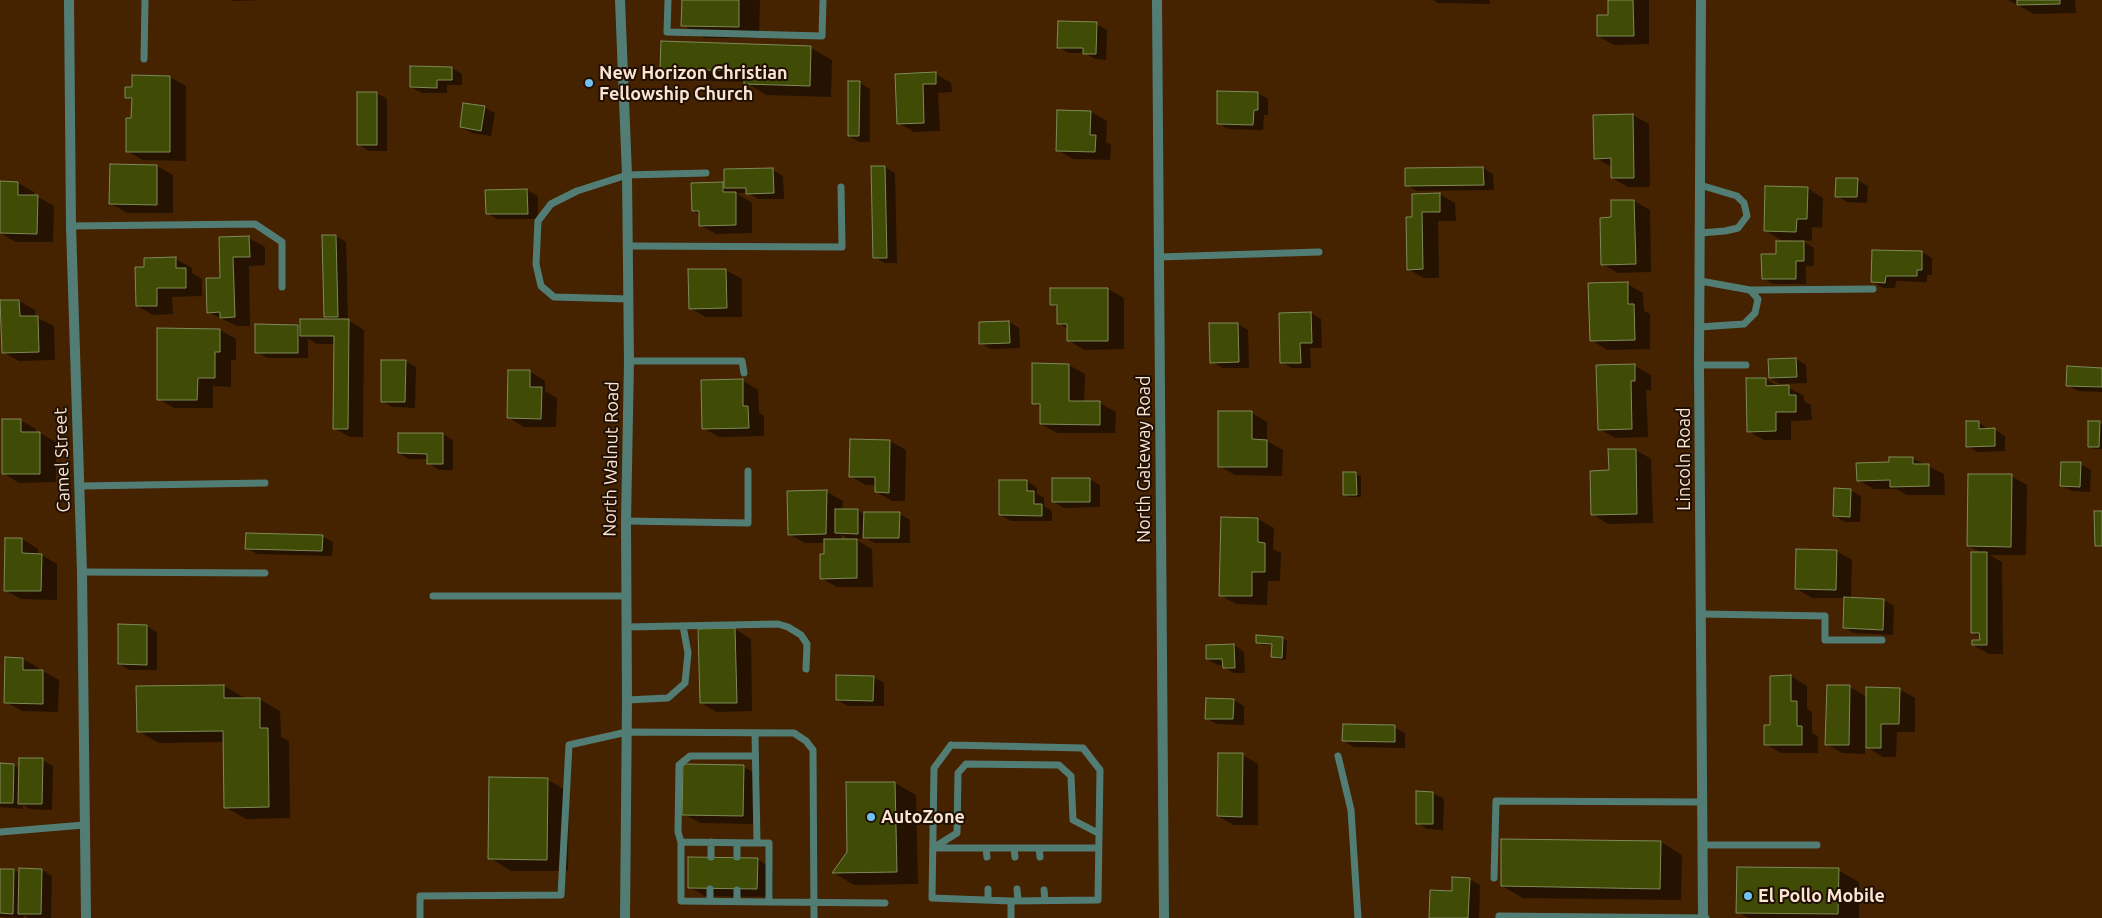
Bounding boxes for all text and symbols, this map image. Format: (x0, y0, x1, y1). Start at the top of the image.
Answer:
place label: New Horizon Christian Fellowship Church (599, 62, 788, 104)
marker: New Horizon Christian Fellowship Church (583, 77, 595, 89)
street label: North Gateway Road (1133, 375, 1155, 543)
street label: North Walnut Road (599, 381, 623, 537)
street label: Camel Street (49, 407, 75, 513)
street label: Lincoln Road (1673, 407, 1695, 511)
place label: AutoZone (881, 806, 965, 828)
marker: AutoZone (865, 811, 877, 823)
place label: El Pollo Mobile (1758, 885, 1885, 907)
marker: El Pollo Mobile (1742, 890, 1754, 902)

